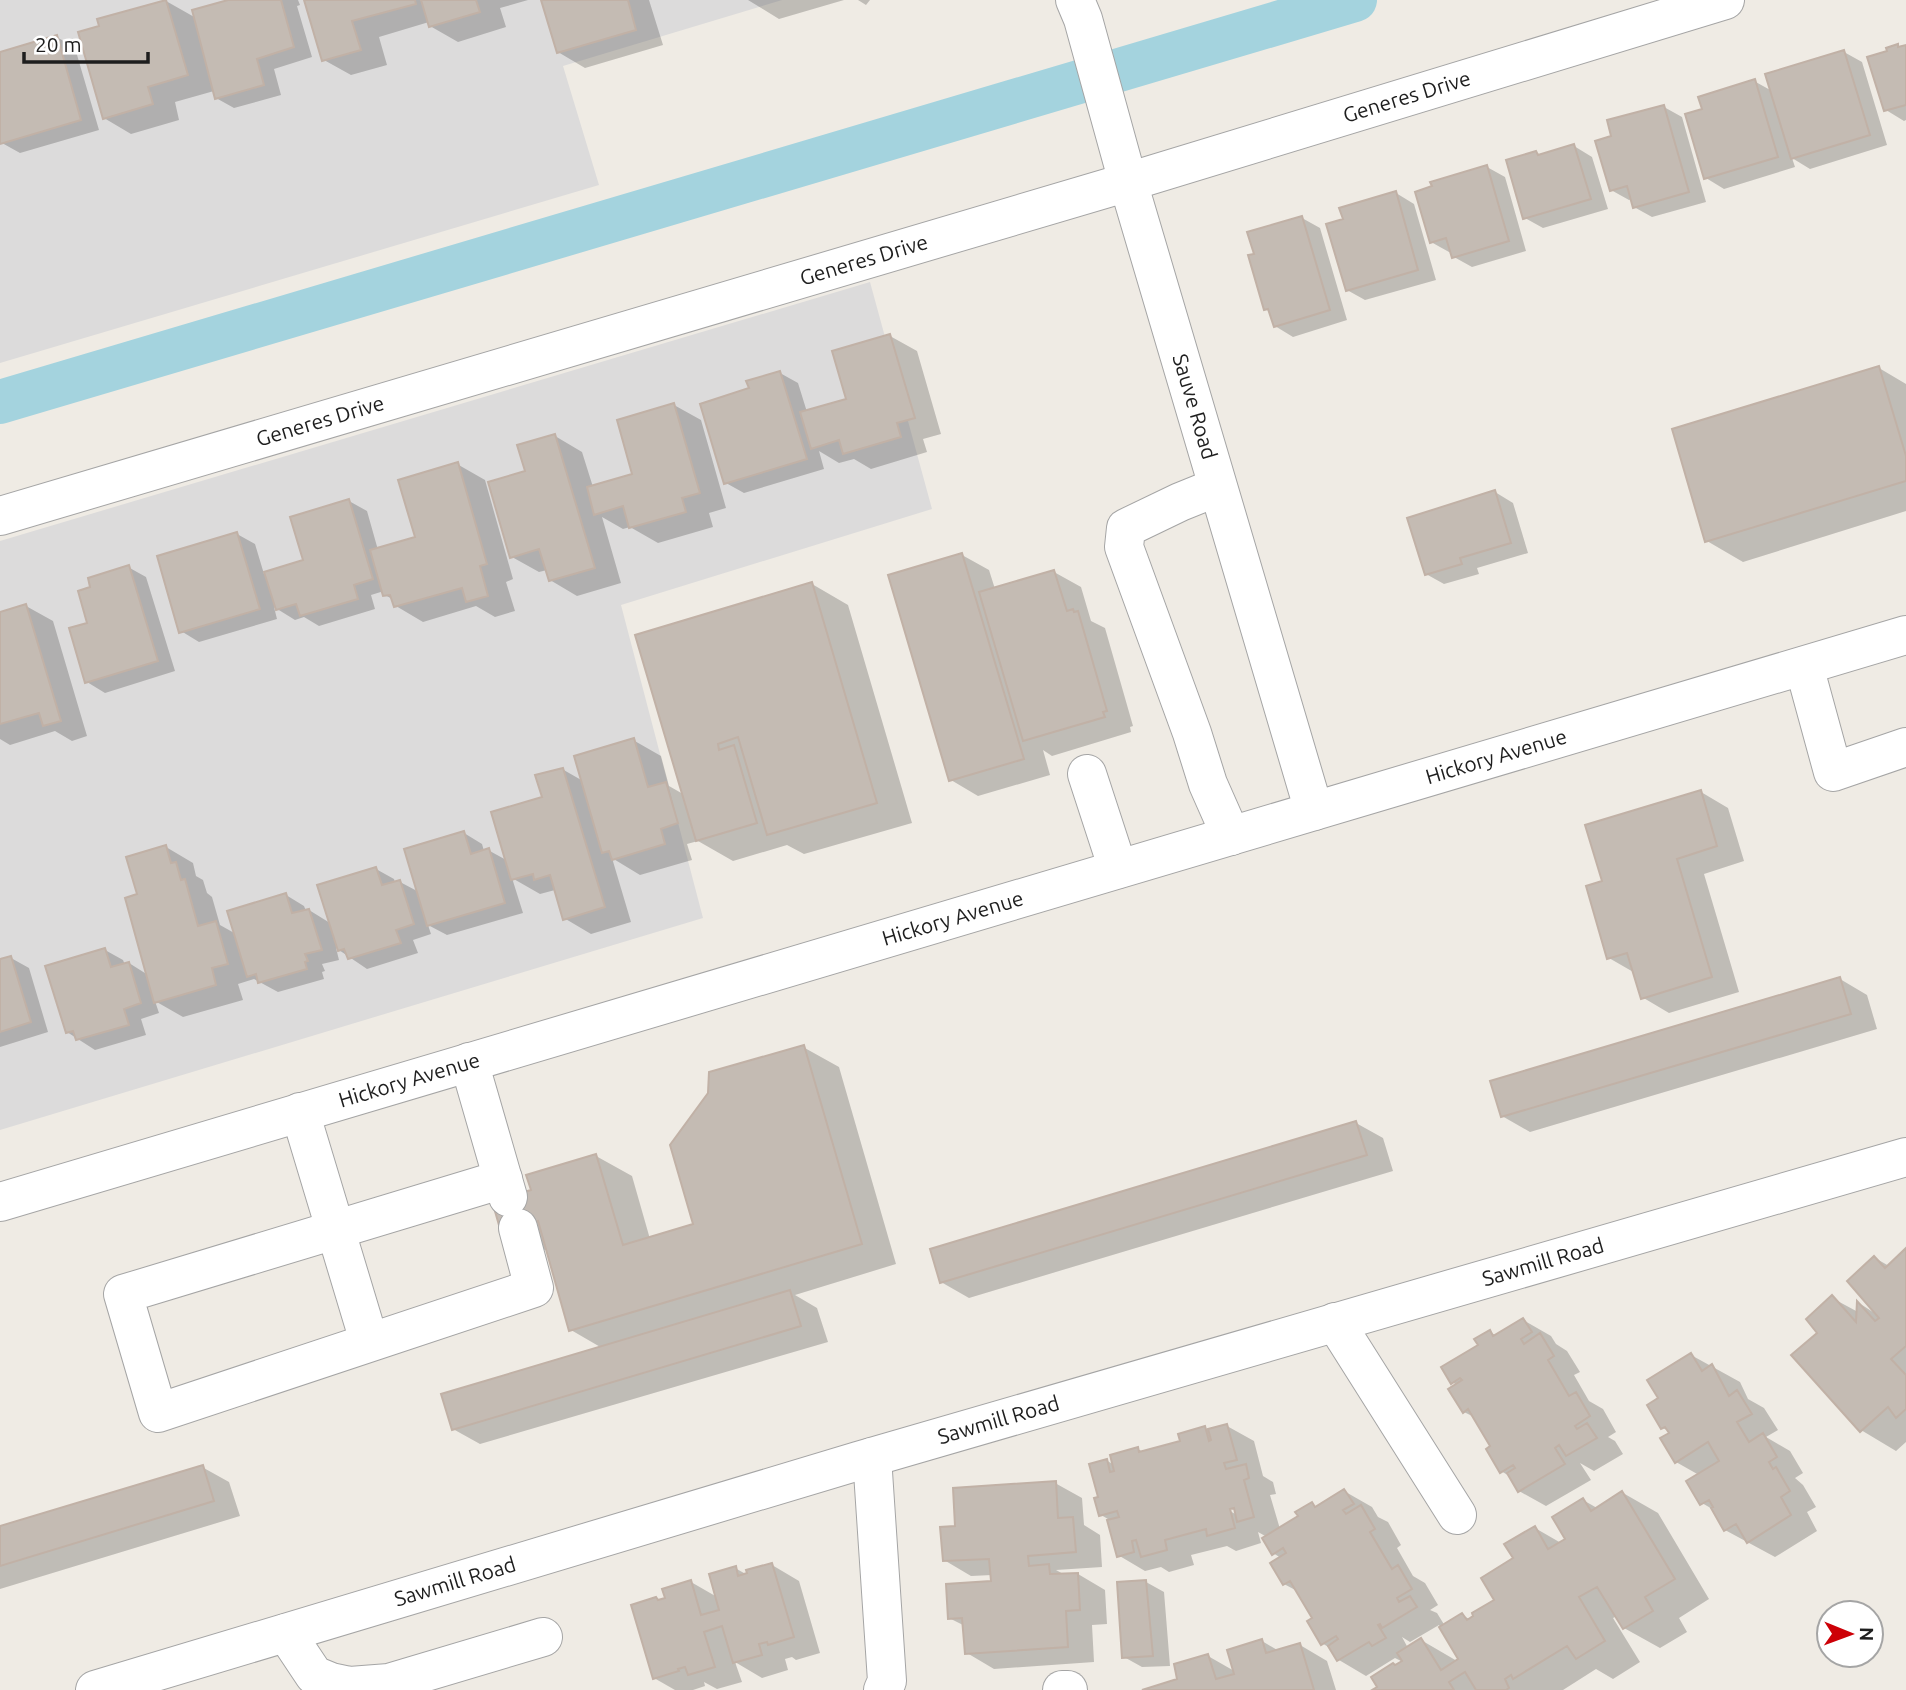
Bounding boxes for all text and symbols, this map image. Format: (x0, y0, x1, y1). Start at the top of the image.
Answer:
scale bar (24, 21, 149, 65)
text: 20 m (35, 32, 82, 56)
street label: Generes Drive (1340, 65, 1473, 127)
street label: Generes Drive (797, 229, 930, 290)
street label: Sauve Road (1168, 351, 1222, 462)
street label: Generes Drive (253, 390, 387, 450)
street label: Hickory Avenue (1422, 724, 1569, 788)
street label: Hickory Avenue (879, 885, 1026, 950)
street label: Hickory Avenue (336, 1047, 482, 1112)
street label: Sawmill Road (1479, 1232, 1607, 1290)
street label: Sawmill Road (935, 1390, 1062, 1448)
street label: Sawmill Road (391, 1551, 518, 1611)
north arrow (1815, 1599, 1885, 1669)
text: N (1856, 1627, 1878, 1642)

